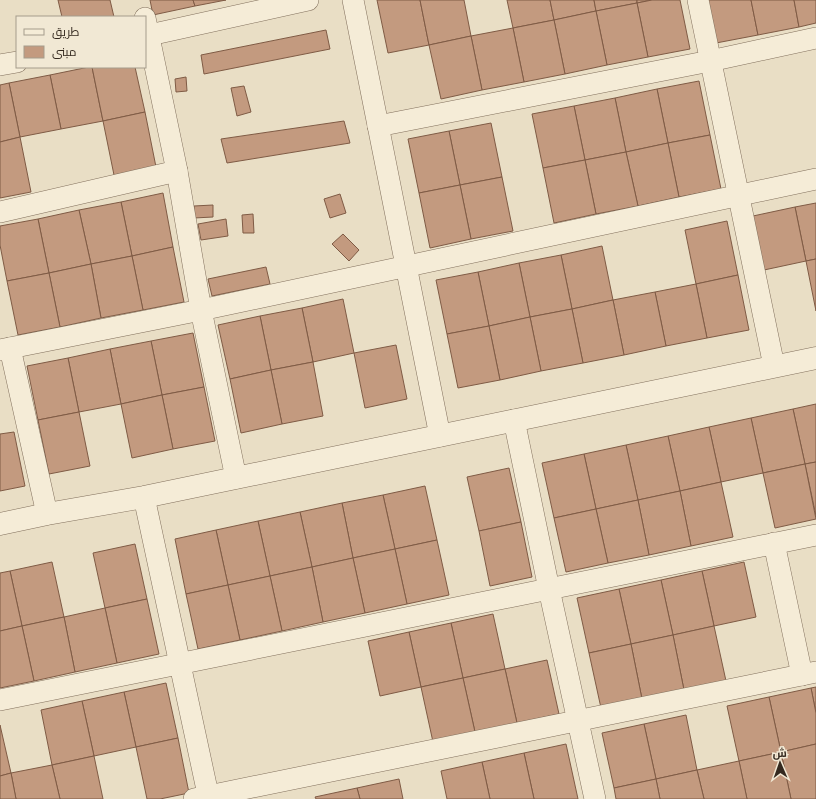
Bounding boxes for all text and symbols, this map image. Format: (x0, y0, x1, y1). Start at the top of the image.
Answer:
legend (16, 16, 146, 68)
text: طريق (52, 25, 80, 39)
text: مبنى (52, 45, 77, 59)
north arrow (760, 743, 800, 783)
text: ش (772, 747, 787, 760)

